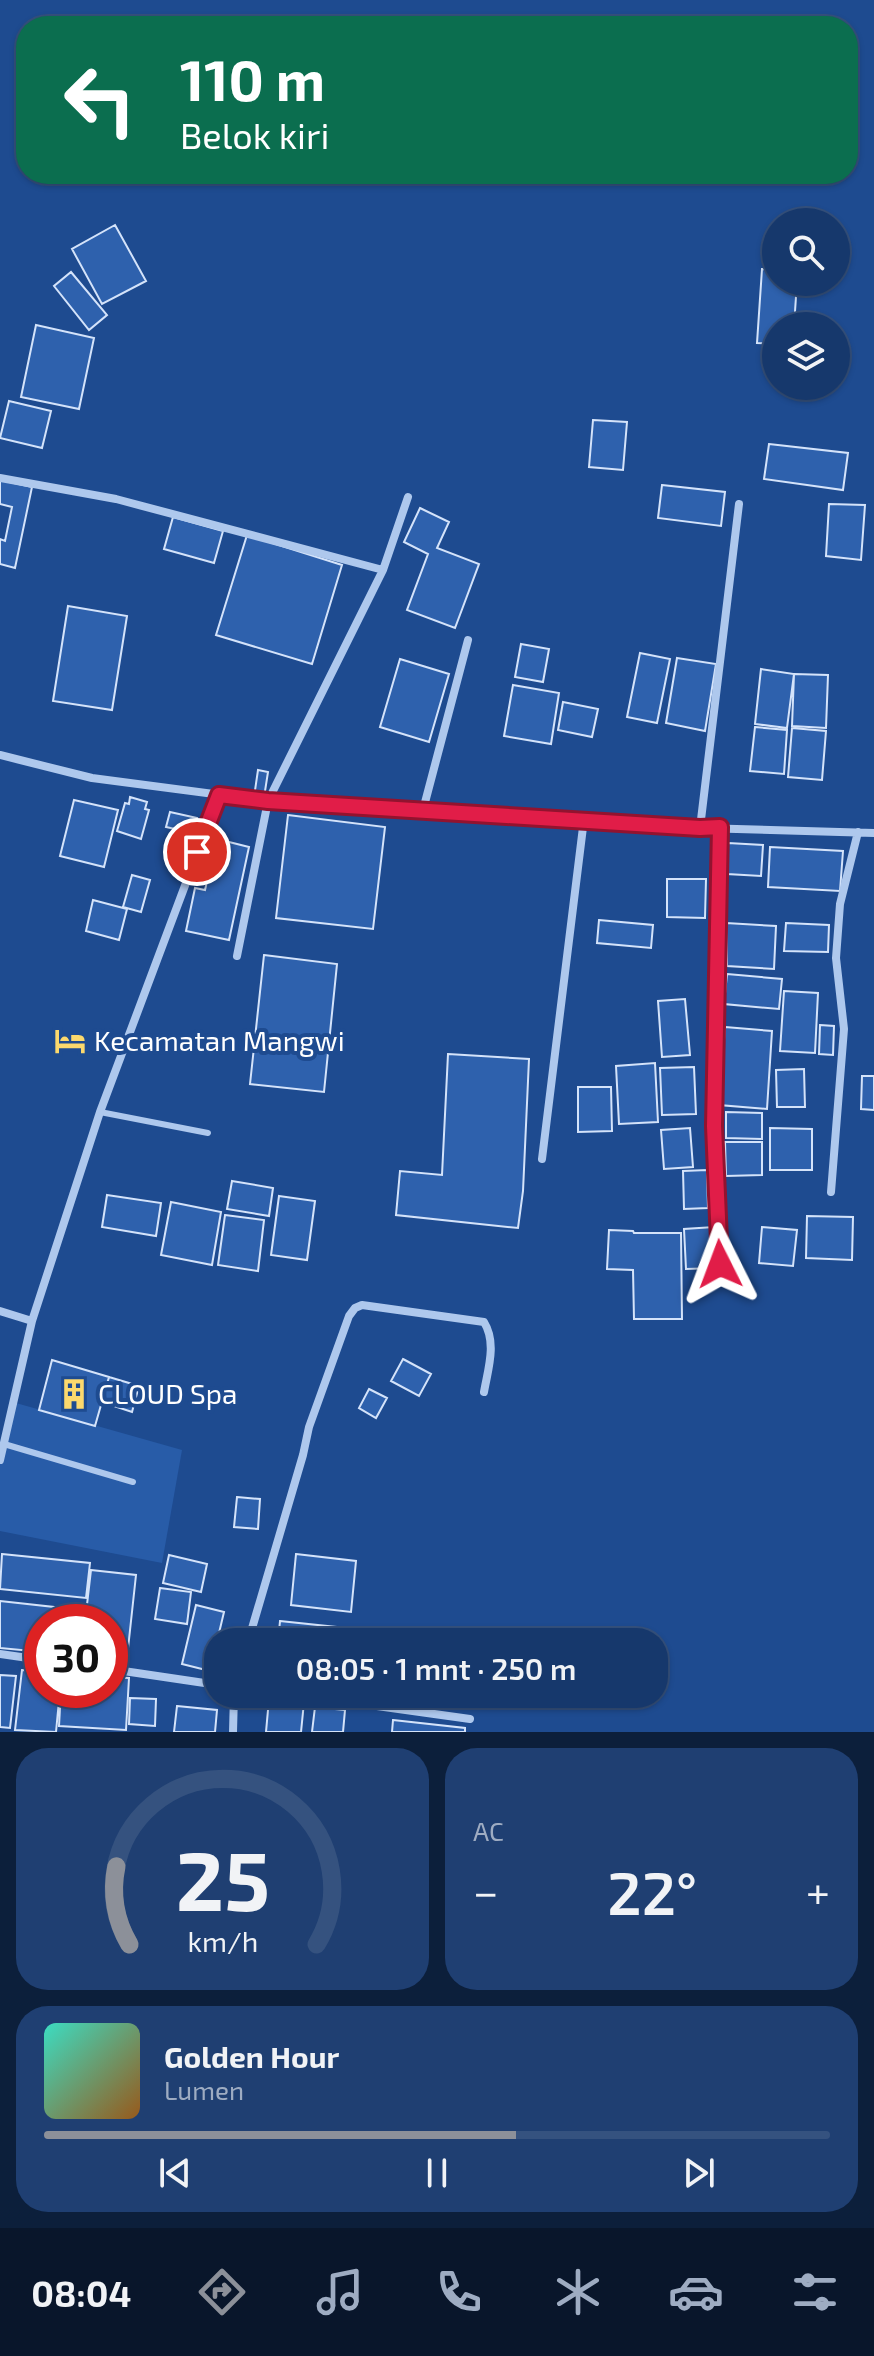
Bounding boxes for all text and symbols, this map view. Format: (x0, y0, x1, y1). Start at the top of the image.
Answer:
text: 110 m (180, 45, 325, 112)
icon: left (48, 48, 152, 152)
text: Belok kiri (180, 113, 329, 156)
map controls (762, 208, 850, 400)
button: search (762, 208, 850, 296)
button: layers (762, 312, 850, 400)
pin (163, 818, 231, 886)
icon: arrive (175, 830, 219, 874)
place label: Kecamatan Mangwi (94, 1023, 345, 1057)
hotel icon: Kecamatan Mangwi (53, 1024, 87, 1058)
position arrow (678, 1222, 762, 1306)
place label: CLOUD Spa (98, 1376, 237, 1410)
building icon: CLOUD Spa (57, 1377, 91, 1411)
speed limit sign: 30 (24, 1604, 128, 1708)
text: 08:05 · 1 mnt · 250 m (296, 1650, 576, 1686)
text: AC (473, 1815, 504, 1846)
text: 25 (175, 1828, 270, 1928)
text: 22° (607, 1855, 697, 1927)
text: − (473, 1864, 499, 1917)
text: + (806, 1864, 830, 1917)
text: km/h (187, 1923, 258, 1958)
text: Golden Hour (164, 2038, 339, 2074)
text: Lumen (164, 2074, 244, 2105)
icon: previous (153, 2151, 197, 2195)
icon: pause (415, 2151, 459, 2195)
icon: next (677, 2151, 721, 2195)
icon: directions (194, 2264, 250, 2320)
icon: music (312, 2264, 368, 2320)
icon: phone (431, 2264, 487, 2320)
icon: climate (550, 2264, 606, 2320)
icon: car (668, 2264, 724, 2320)
icon: filters (787, 2264, 843, 2320)
text: 08:04 (31, 2271, 131, 2314)

